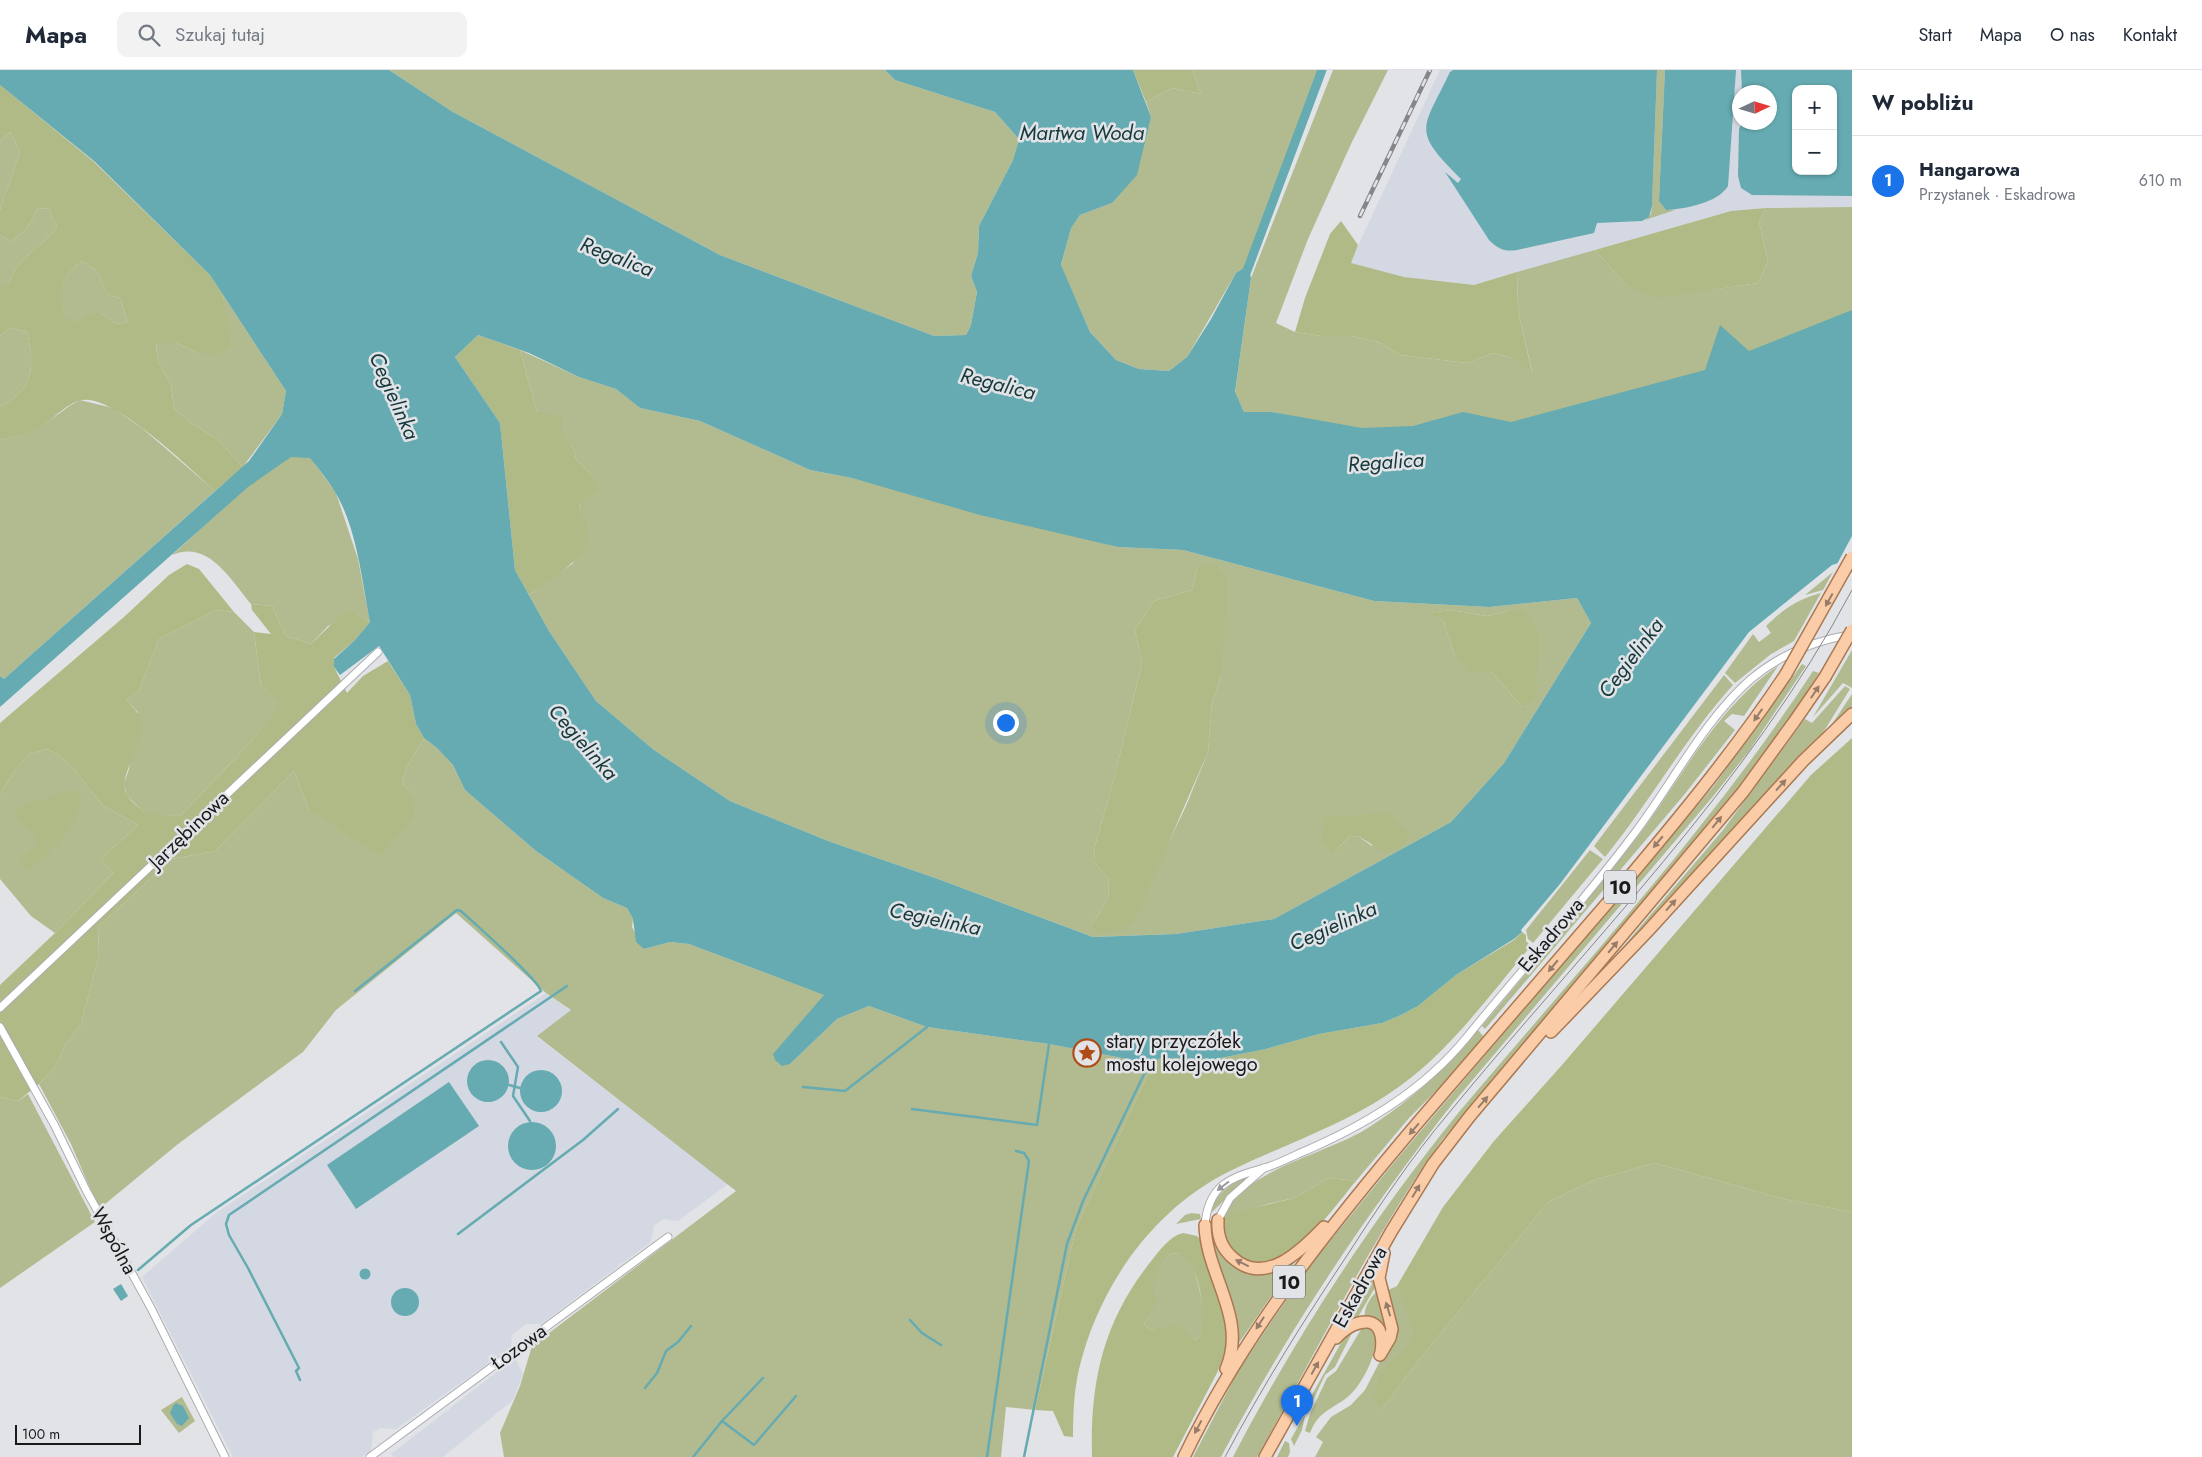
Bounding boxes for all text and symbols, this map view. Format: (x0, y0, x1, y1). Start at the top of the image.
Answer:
search box (117, 12, 467, 57)
text: Mapa (25, 17, 87, 52)
icon: search (135, 21, 163, 49)
text: Szukaj tutaj (175, 21, 265, 48)
text: Start (1918, 22, 1952, 48)
text: Mapa (1980, 22, 2022, 48)
text: O nas (2050, 22, 2095, 48)
text: Kontakt (2123, 22, 2177, 48)
north arrow (1732, 85, 1777, 130)
map controls (1792, 85, 1837, 175)
button: + (1792, 85, 1837, 130)
text: W pobliżu (1872, 88, 1973, 118)
water label: Martwa Woda (1020, 118, 1145, 148)
button: − (1792, 130, 1837, 175)
text: Hangarowa (1919, 156, 2020, 183)
text: 1 (1884, 169, 1892, 192)
text: 610 m (2139, 169, 2182, 192)
text: Przystanek · Eskadrowa (1919, 183, 2076, 206)
water label: Regalica (576, 229, 658, 285)
water label: Cegielinka (361, 347, 427, 445)
water label: Regalica (957, 360, 1039, 408)
water label: Regalica (1347, 444, 1426, 480)
one-way arrow (1825, 592, 1833, 607)
water label: Cegielinka (1591, 611, 1671, 704)
one-way arrow (1810, 685, 1819, 699)
water label: Cegielinka (541, 697, 625, 787)
one-way arrow (1754, 708, 1764, 721)
your location (993, 710, 1019, 736)
one-way arrow (1775, 780, 1787, 792)
street label: Jarzębinowa (140, 784, 236, 878)
one-way arrow (1712, 816, 1723, 829)
one-way arrow (1652, 836, 1664, 848)
road number: 10 (1604, 870, 1636, 904)
street label: Eskadrowa (1511, 891, 1591, 979)
water label: Cegielinka (1284, 893, 1382, 959)
water label: Cegielinka (886, 895, 984, 943)
one-way arrow (1666, 899, 1677, 912)
one-way arrow (1608, 941, 1619, 954)
one-way arrow (1547, 960, 1559, 972)
place label: stary przyczółek mostu kolejowego (1106, 1027, 1258, 1079)
place icon: stary przyczółek mostu kolejowego (1072, 1038, 1102, 1068)
one-way arrow (1477, 1096, 1489, 1108)
one-way arrow (1408, 1122, 1419, 1135)
one-way arrow (1216, 1181, 1230, 1191)
one-way arrow (1411, 1184, 1421, 1197)
street label: Wspólna (84, 1202, 144, 1280)
street label: Eskadrowa (1326, 1241, 1394, 1333)
one-way arrow (1235, 1259, 1249, 1267)
road number: 10 (1273, 1266, 1305, 1298)
one-way arrow (1384, 1302, 1392, 1317)
street label: Łozowa (484, 1317, 553, 1378)
one-way arrow (1255, 1317, 1265, 1330)
one-way arrow (1311, 1360, 1319, 1375)
pin: 1 (1281, 1385, 1313, 1426)
one-way arrow (1194, 1420, 1202, 1435)
scale bar (15, 1422, 141, 1445)
text: 100 m (22, 1424, 60, 1444)

